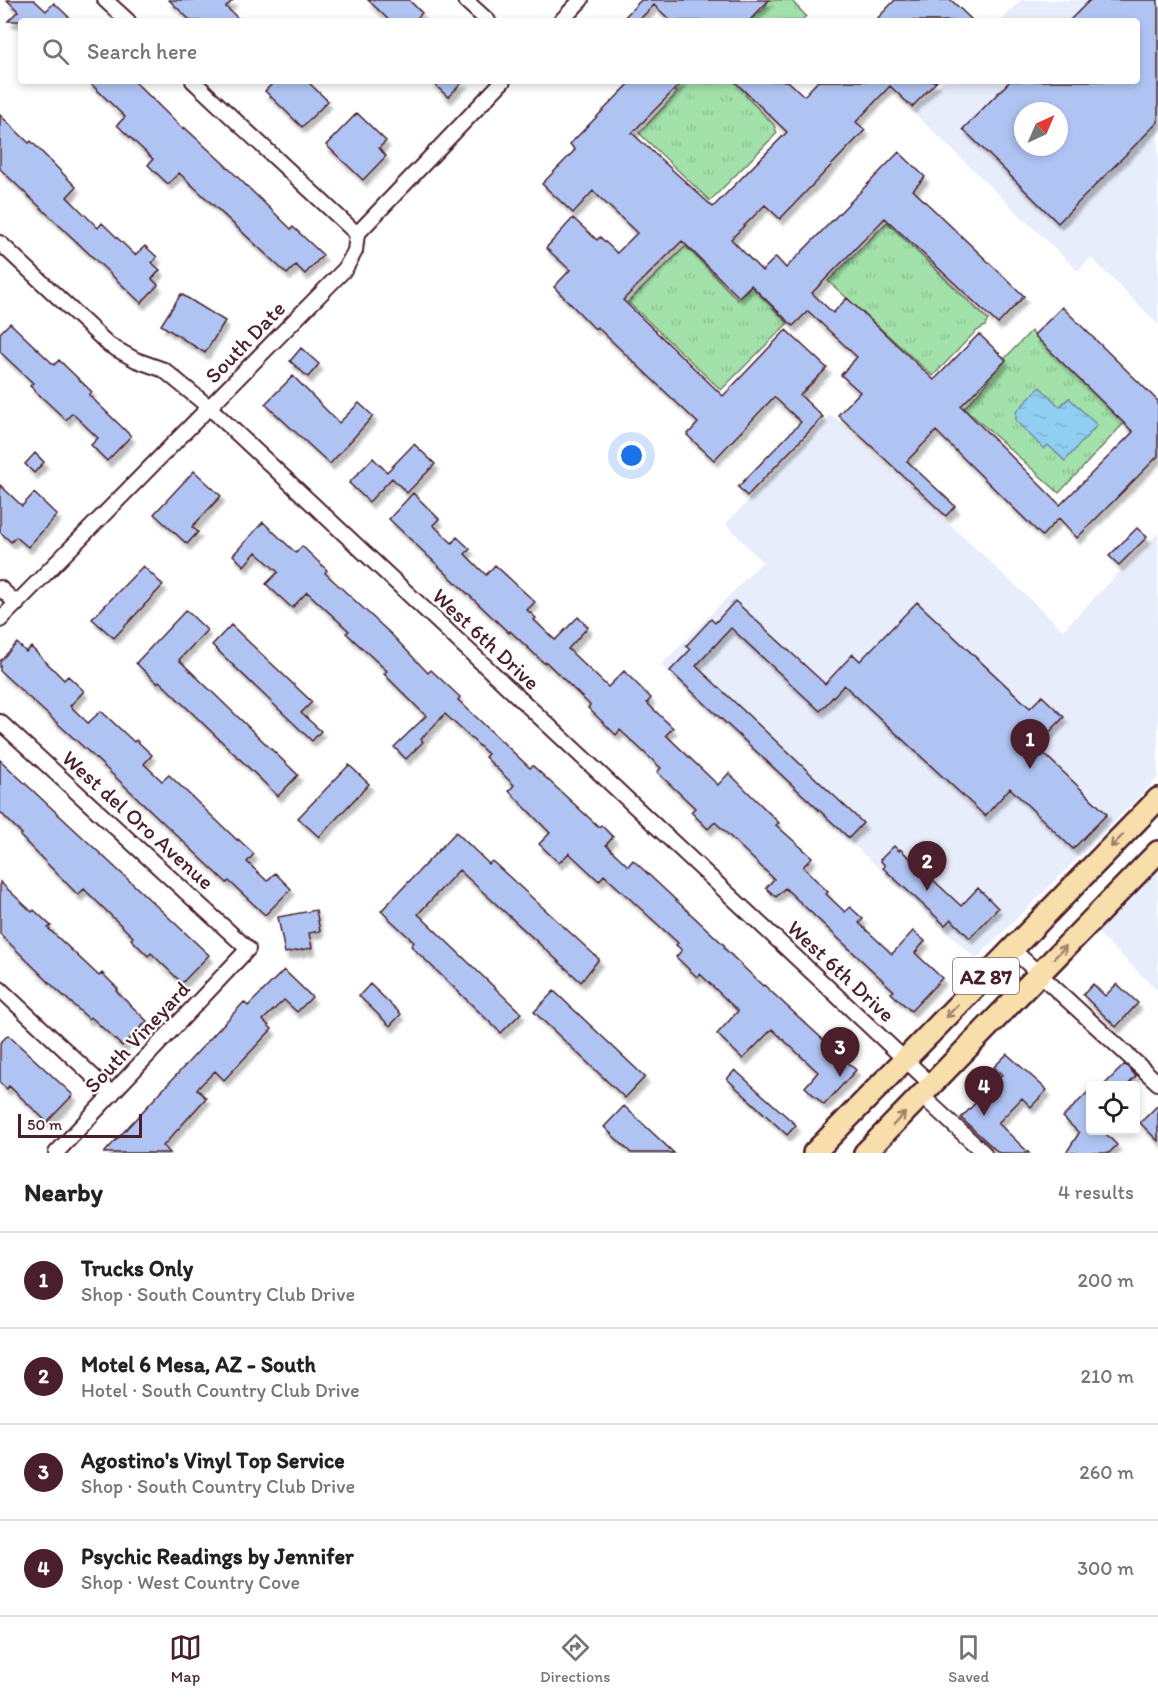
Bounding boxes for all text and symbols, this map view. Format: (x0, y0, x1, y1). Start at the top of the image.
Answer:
search box (18, 18, 1140, 84)
icon: search (39, 35, 72, 68)
text: Search here (87, 38, 197, 65)
north arrow (1014, 102, 1068, 156)
street label: South Date (199, 295, 291, 389)
your location (617, 441, 646, 470)
street label: West 6th Drive (427, 582, 545, 696)
pin: 1 (1010, 720, 1050, 769)
street label: West del Oro Avenue (56, 745, 220, 895)
one-way arrow (1110, 833, 1125, 848)
pin: 2 (908, 842, 946, 891)
street label: West 6th Drive (782, 914, 900, 1028)
one-way arrow (1053, 944, 1068, 959)
road number: AZ 87 (953, 958, 1019, 994)
street label: South Vineyard (78, 975, 196, 1099)
one-way arrow (945, 1003, 959, 1018)
pin: 3 (820, 1028, 860, 1077)
pin: 4 (964, 1066, 1004, 1116)
map controls (1086, 1081, 1140, 1135)
button: locate (1086, 1081, 1140, 1135)
scale bar (18, 1111, 142, 1138)
one-way arrow (891, 1111, 906, 1126)
text: 50 m (27, 1115, 62, 1134)
text: Nearby (24, 1176, 103, 1208)
text: 4 results (1058, 1180, 1134, 1204)
text: Trucks Only (81, 1255, 193, 1282)
text: 1 (39, 1268, 48, 1292)
text: 200 m (1078, 1268, 1134, 1292)
text: Shop · South Country Club Drive (81, 1282, 355, 1306)
text: Motel 6 Mesa, AZ - South (81, 1351, 316, 1378)
text: 2 (38, 1364, 49, 1388)
text: 210 m (1081, 1364, 1134, 1388)
text: Hotel · South Country Club Drive (81, 1378, 360, 1402)
text: Agostino's Vinyl Top Service (81, 1447, 345, 1474)
text: 3 (38, 1460, 49, 1484)
text: 260 m (1079, 1460, 1134, 1484)
text: Shop · South Country Club Drive (81, 1474, 355, 1498)
text: Psychic Readings by Jennifer (81, 1543, 354, 1570)
text: 4 (37, 1556, 50, 1580)
text: 300 m (1077, 1556, 1134, 1580)
text: Shop · West Country Cove (81, 1570, 300, 1594)
tab: Map (169, 1631, 202, 1686)
tab: Directions (540, 1631, 610, 1686)
tab: Saved (948, 1631, 989, 1686)

